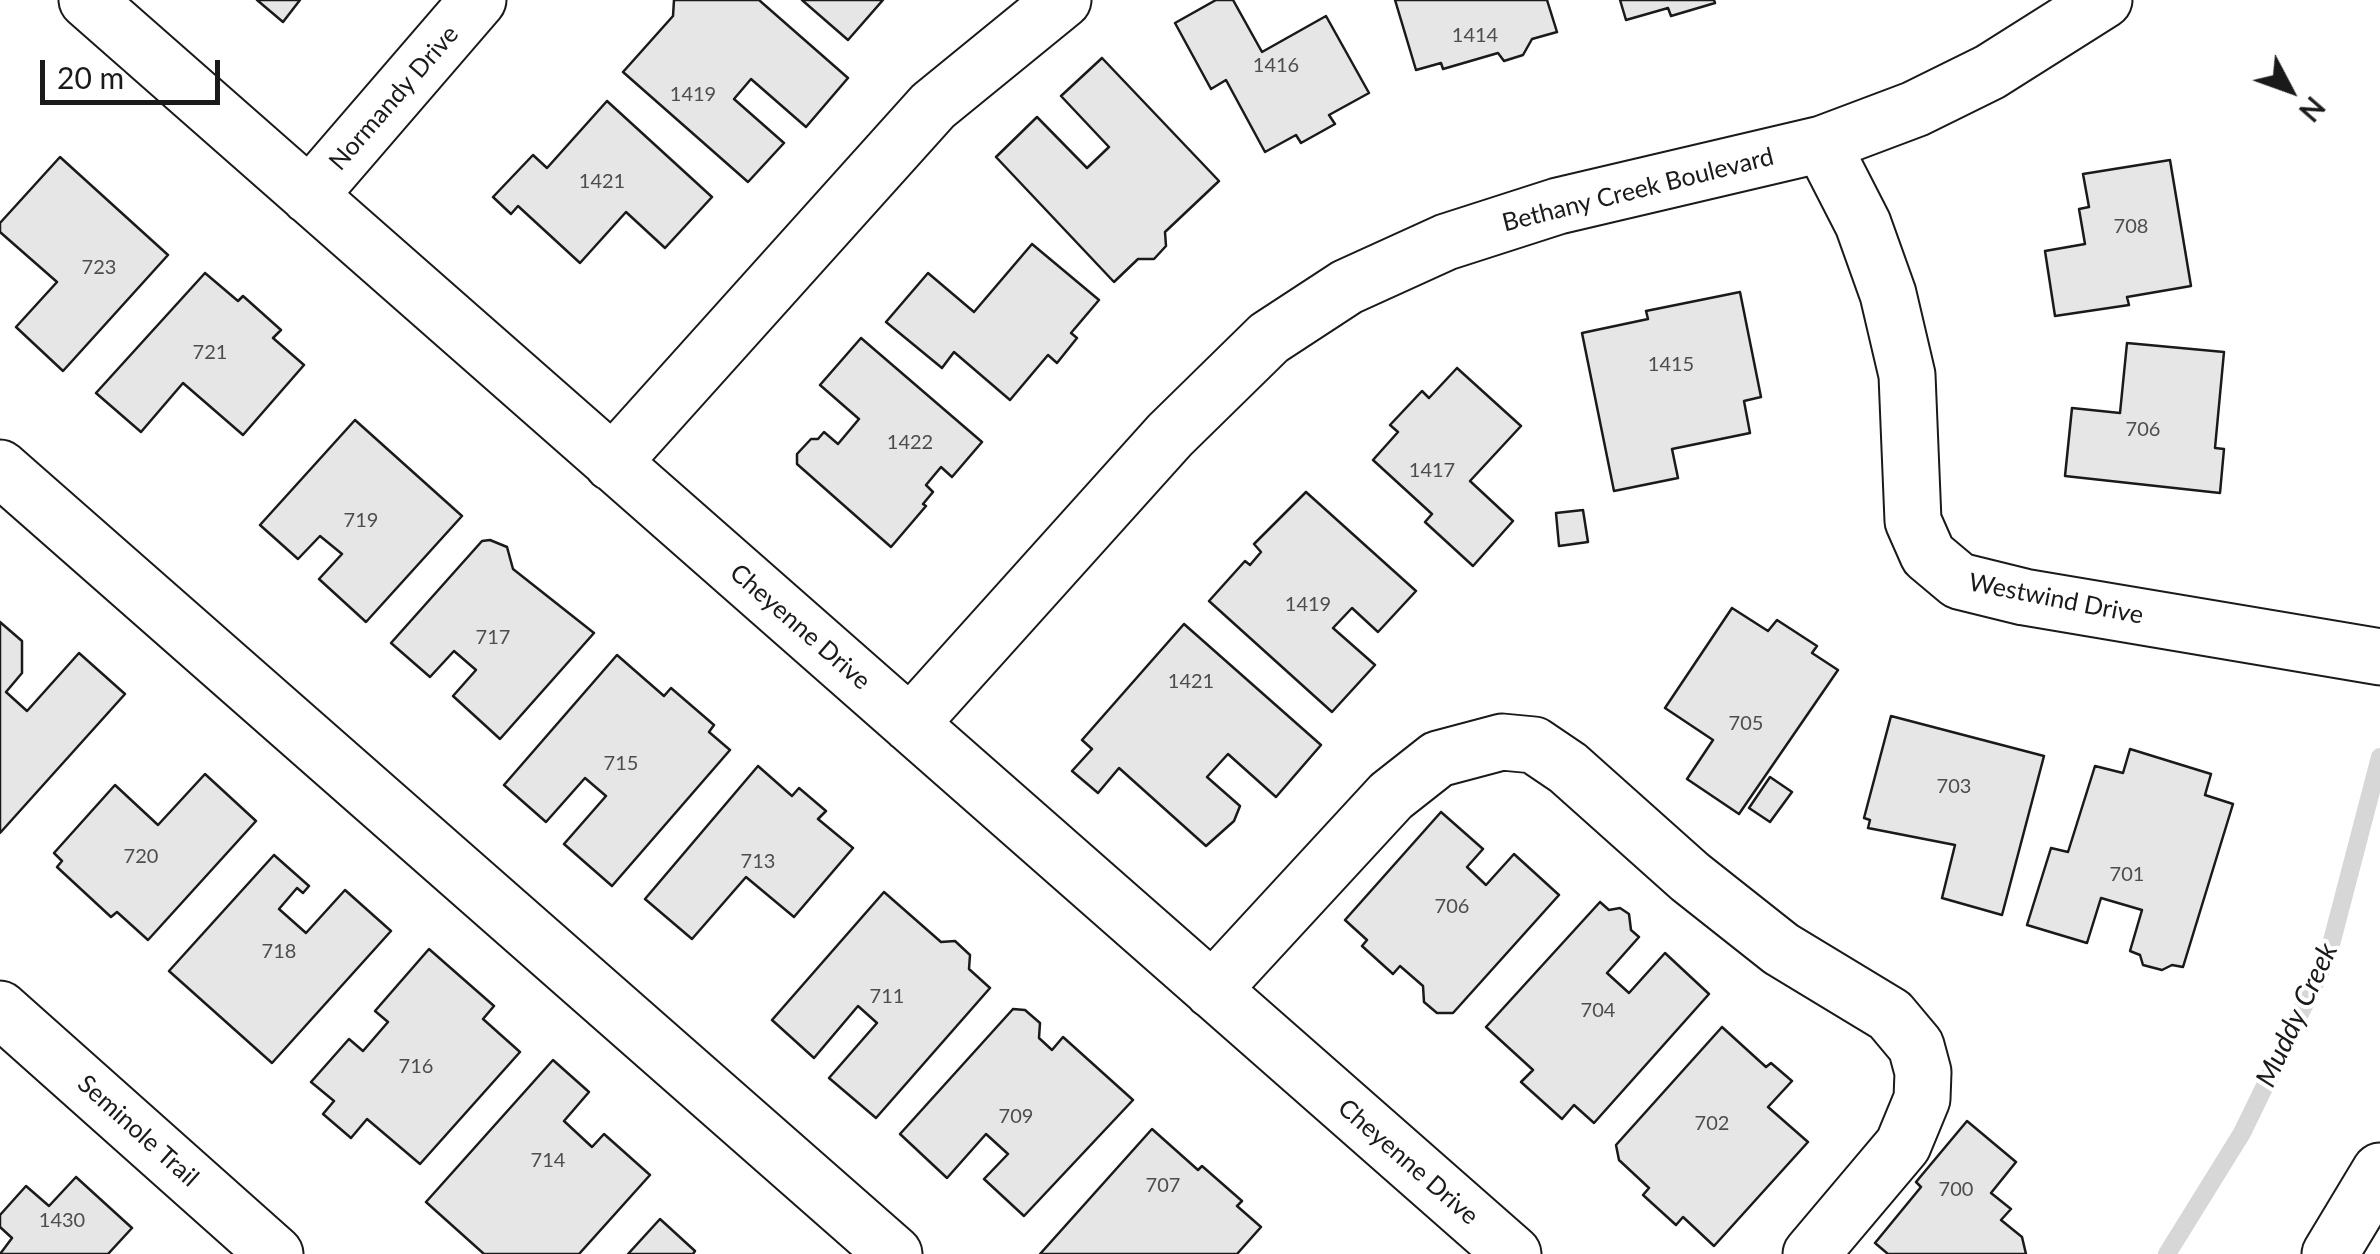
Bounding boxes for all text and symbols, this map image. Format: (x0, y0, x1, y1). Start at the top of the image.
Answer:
street label: Normandy Drive (323, 20, 465, 176)
house number: 1414 (1452, 24, 1498, 48)
scale bar (45, 40, 225, 102)
north arrow (2240, 40, 2340, 140)
house number: 1416 (1253, 54, 1299, 78)
text: 20 m (57, 59, 124, 95)
house number: 1419 (670, 83, 716, 107)
text: N (2293, 90, 2333, 129)
street label: Bethany Creek Boulevard (1499, 142, 1777, 238)
house number: 1421 (579, 170, 625, 194)
house number: 708 (2114, 215, 2148, 239)
house number: 723 (82, 256, 116, 280)
house number: 721 (193, 341, 227, 365)
house number: 1415 (1648, 353, 1694, 377)
house number: 706 (2126, 418, 2160, 442)
house number: 1422 (887, 431, 933, 455)
house number: 1417 (1409, 459, 1455, 483)
house number: 719 (344, 509, 378, 533)
street label: Cheyenne Drive (724, 558, 876, 696)
street label: Westwind Drive (1966, 567, 2146, 631)
house number: 1419 (1285, 593, 1331, 617)
house number: 717 (476, 626, 510, 650)
house number: 1421 (1168, 670, 1214, 694)
house number: 705 (1729, 712, 1763, 736)
house number: 715 (604, 752, 638, 776)
house number: 703 (1937, 775, 1971, 799)
house number: 720 (124, 845, 158, 869)
house number: 713 (741, 850, 775, 874)
house number: 701 (2110, 863, 2144, 887)
house number: 706 (1435, 895, 1469, 919)
water label: Muddy Creek (2249, 938, 2345, 1092)
house number: 718 (262, 940, 296, 964)
house number: 711 (870, 985, 904, 1009)
house number: 704 (1581, 999, 1615, 1023)
house number: 716 (399, 1055, 433, 1079)
street label: Seminole Trail (71, 1069, 205, 1193)
street label: Cheyenne Drive (1332, 1093, 1484, 1231)
house number: 709 (999, 1105, 1033, 1129)
house number: 702 (1695, 1112, 1729, 1136)
house number: 714 (531, 1149, 565, 1173)
house number: 707 (1146, 1174, 1180, 1198)
house number: 700 (1939, 1178, 1973, 1202)
house number: 1430 (39, 1209, 85, 1233)

